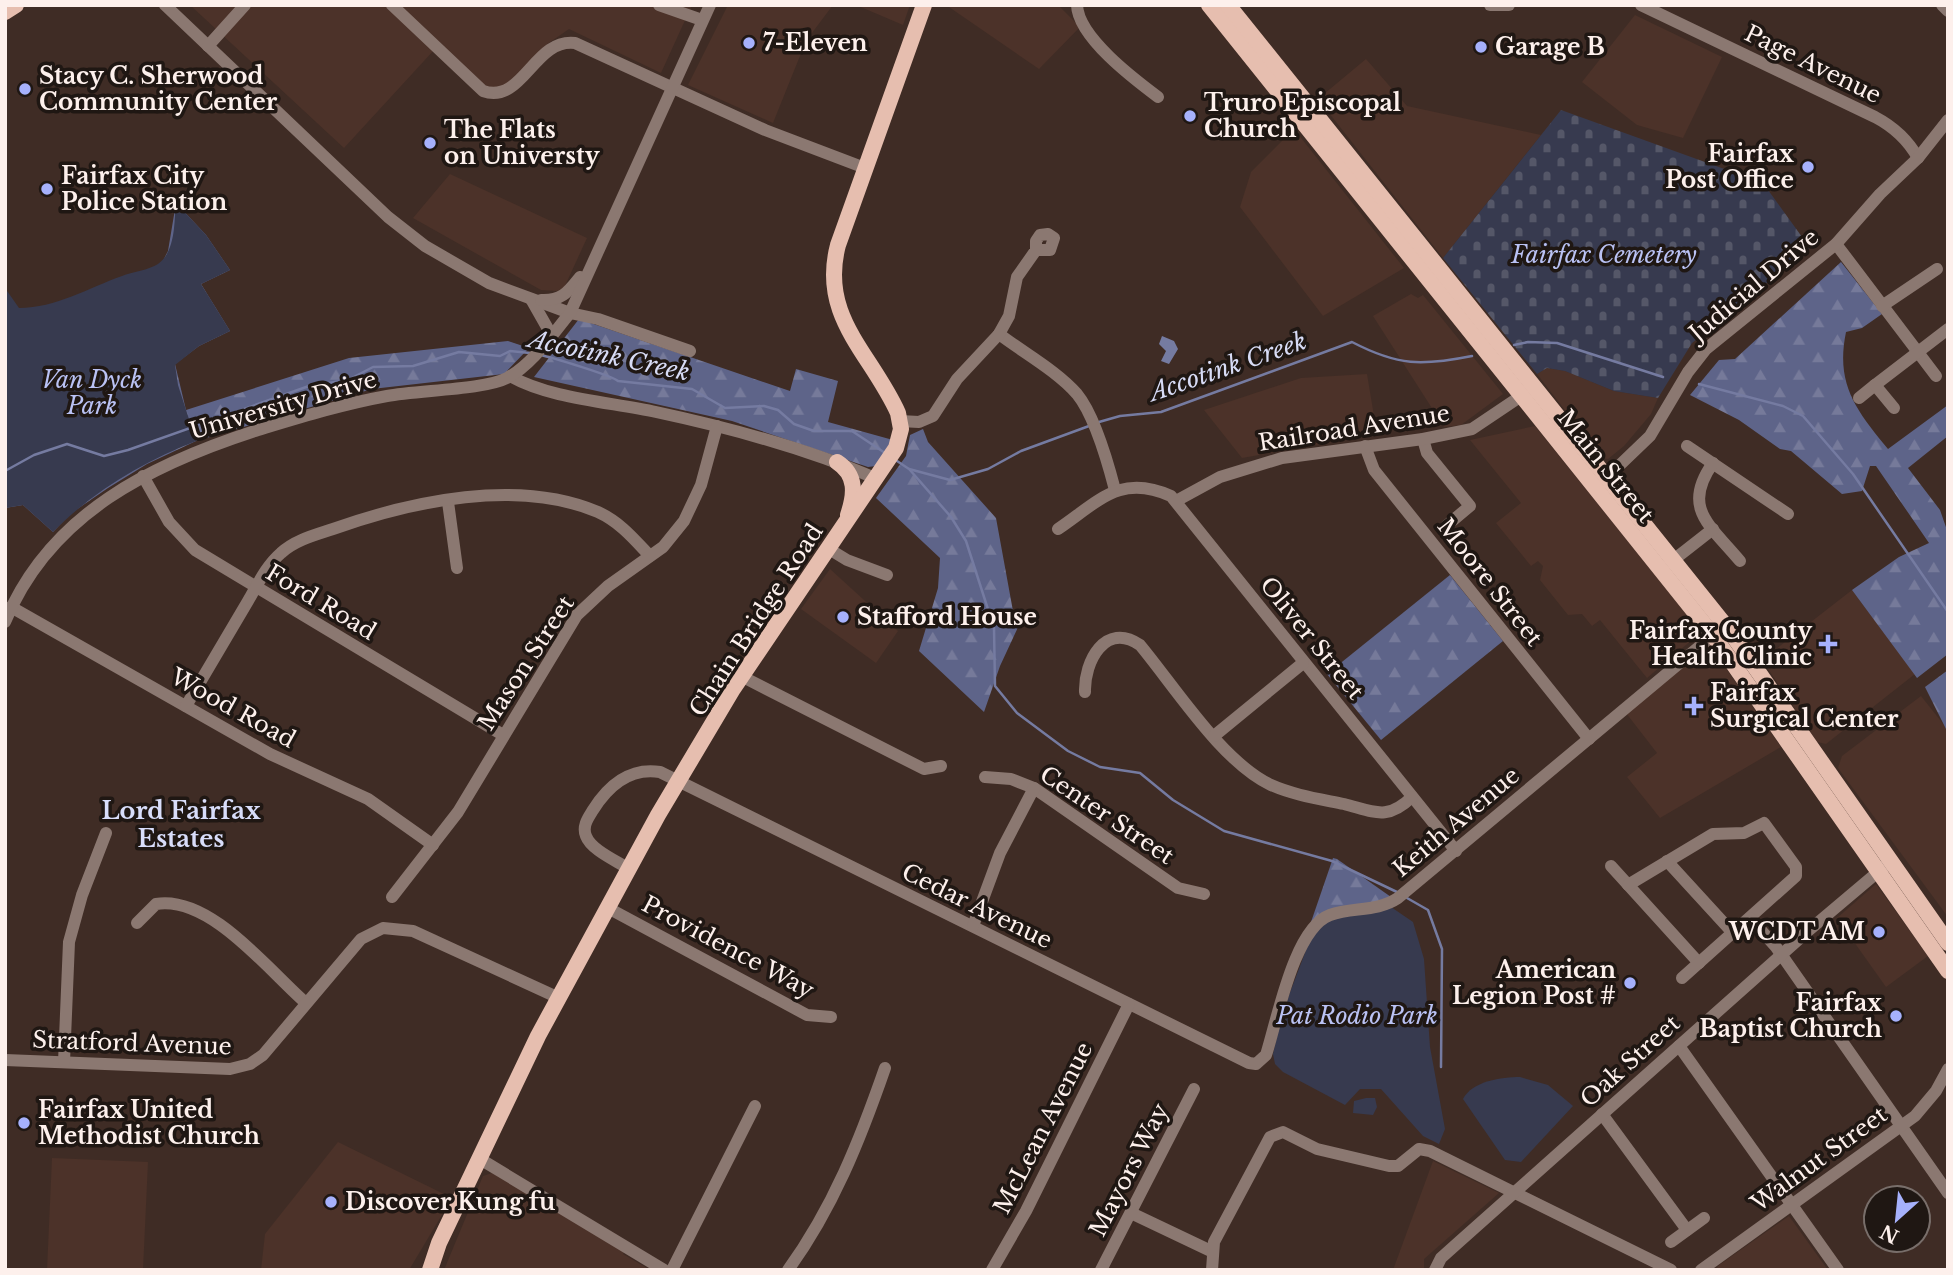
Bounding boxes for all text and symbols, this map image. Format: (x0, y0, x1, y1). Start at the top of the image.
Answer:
street label: Page Avenue (1740, 19, 1886, 109)
place label: 7-Eleven (763, 29, 868, 57)
place label: Garage B (1495, 33, 1605, 61)
marker: 7-Eleven (741, 35, 757, 51)
marker: Garage B (1473, 39, 1489, 55)
place label: Stacy C. Sherwood Community Center (39, 62, 278, 116)
marker: Stacy C. Sherwood Community Center (17, 81, 33, 97)
place label: Truro Episcopal Church (1204, 89, 1401, 143)
marker: Truro Episcopal Church (1182, 108, 1198, 124)
place label: The Flats on Universty (444, 116, 601, 170)
marker: The Flats on Universty (422, 135, 438, 151)
place label: Fairfax Post Office (1665, 140, 1794, 194)
marker: Fairfax Post Office (1800, 159, 1816, 175)
place label: Fairfax City Police Station (61, 162, 227, 216)
marker: Fairfax City Police Station (39, 181, 55, 197)
street label: Judicial Drive (1681, 223, 1824, 349)
park label: Fairfax Cemetery (1510, 241, 1697, 269)
water label: Accotink Creek (523, 324, 692, 387)
water label: Accotink Creek (1143, 326, 1310, 408)
street label: University Drive (186, 365, 380, 445)
park label: Van Dyck Park (42, 366, 142, 420)
street label: Railroad Avenue (1256, 399, 1452, 457)
street label: Main Street (1552, 404, 1660, 528)
street label: Moore Street (1431, 513, 1549, 652)
street label: Chain Bridge Road (683, 518, 829, 722)
street label: Ford Road (261, 558, 381, 646)
street label: Oliver Street (1254, 571, 1370, 705)
street label: Mason Street (472, 590, 580, 736)
place label: Stafford House (857, 603, 1037, 631)
marker: Stafford House (835, 609, 851, 625)
place label: Fairfax County Health Clinic (1629, 617, 1813, 671)
marker: Fairfax County Health Clinic (1818, 634, 1838, 654)
street label: Wood Road (165, 662, 300, 754)
place label: Fairfax Surgical Center (1710, 679, 1899, 733)
marker: Fairfax Surgical Center (1684, 696, 1704, 716)
street label: Center Street (1035, 760, 1180, 870)
street label: Keith Avenue (1387, 761, 1525, 883)
district label: Lord Fairfax Estates (101, 796, 261, 853)
street label: Cedar Avenue (897, 858, 1057, 954)
street label: Providence Way (637, 890, 819, 1004)
place label: WCDT AM (1728, 918, 1865, 946)
marker: WCDT AM (1871, 924, 1887, 940)
place label: American Legion Post # (1452, 956, 1616, 1010)
marker: American Legion Post # (1622, 975, 1638, 991)
place label: Fairfax Baptist Church (1699, 989, 1883, 1043)
park label: Pat Rodio Park (1275, 1002, 1438, 1030)
marker: Fairfax Baptist Church (1888, 1008, 1904, 1024)
street label: Oak Street (1575, 1009, 1686, 1113)
street label: Stratford Avenue (32, 1026, 232, 1060)
street label: McLean Avenue (988, 1038, 1098, 1218)
place label: Fairfax United Methodist Church (38, 1096, 261, 1150)
street label: Mayors Way (1083, 1098, 1175, 1241)
street label: Walnut Street (1745, 1100, 1893, 1218)
marker: Fairfax United Methodist Church (16, 1115, 32, 1131)
north arrow (1862, 1184, 1932, 1254)
place label: Discover Kung fu (345, 1188, 556, 1216)
marker: Discover Kung fu (323, 1194, 339, 1210)
text: N (1876, 1219, 1903, 1248)

